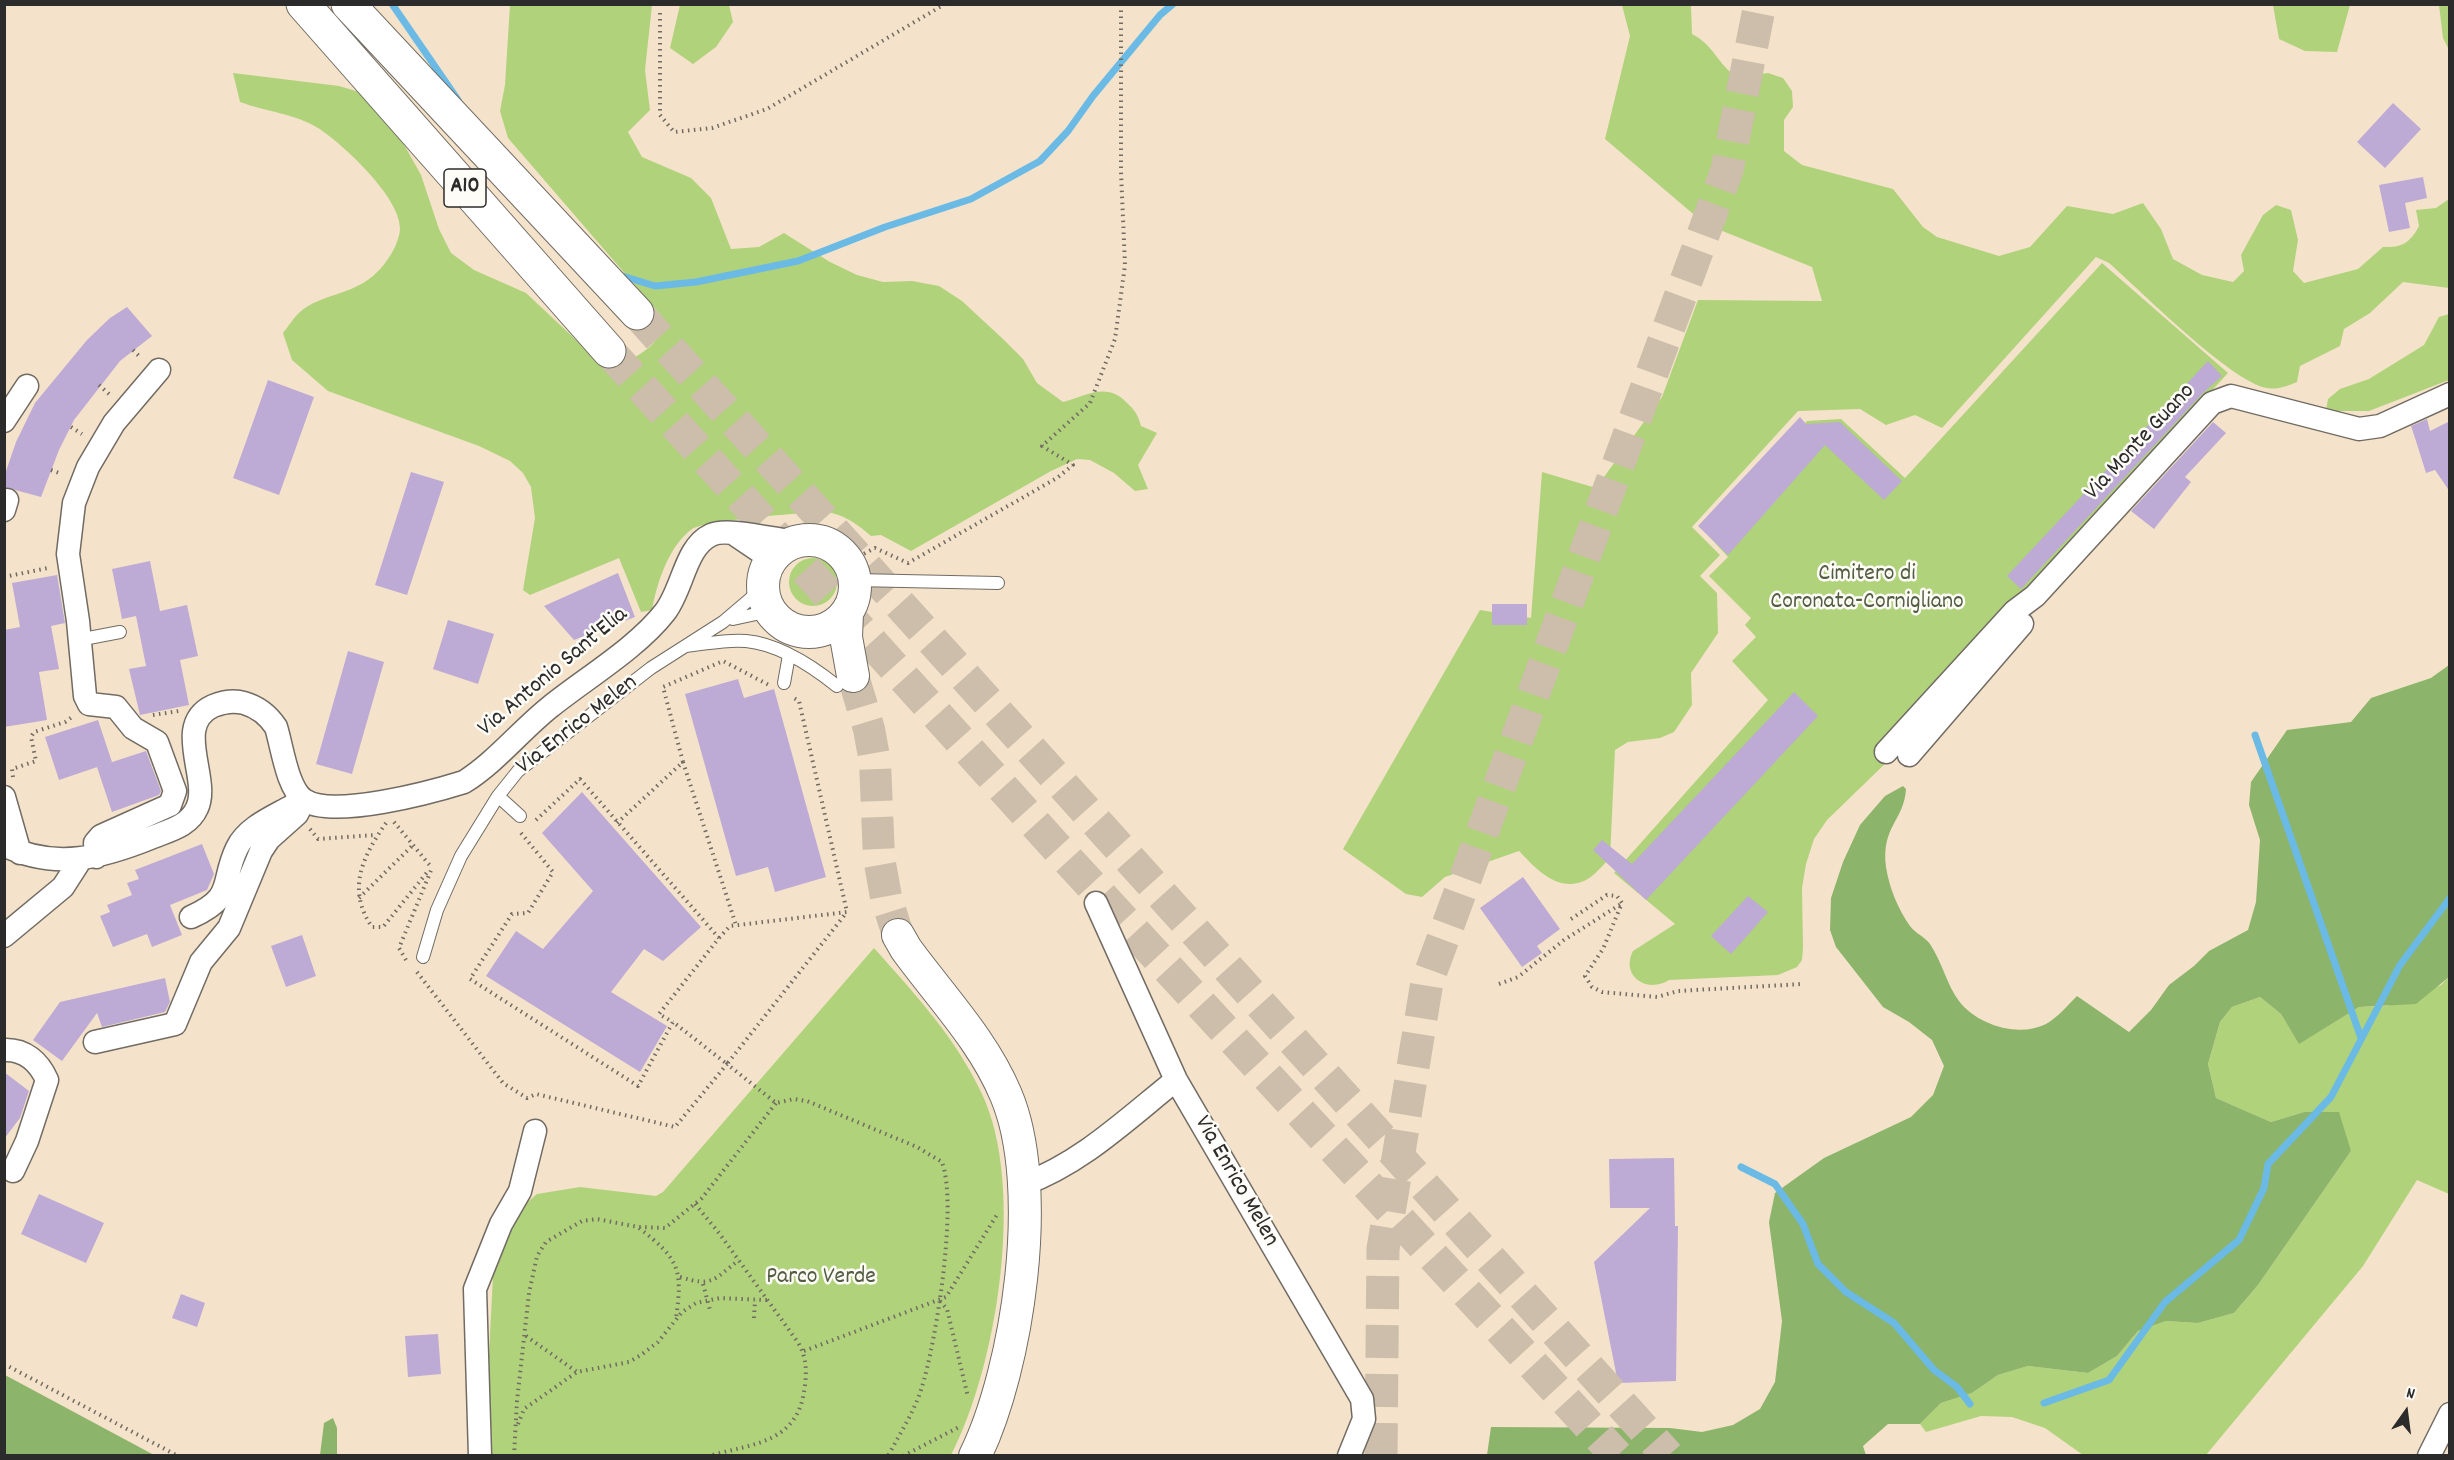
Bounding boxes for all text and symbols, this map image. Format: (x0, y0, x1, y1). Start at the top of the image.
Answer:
road number: A10 (444, 169, 486, 207)
street label: Via Monte Guano (2080, 379, 2202, 507)
park label: Cimitero di Coronata-Cornigliano (1770, 562, 1964, 618)
street label: Via Antonio Sant'Elia (473, 602, 635, 744)
street label: Via Enrico Melen (512, 670, 644, 782)
street label: Via Enrico Melen (1186, 1112, 1284, 1252)
park label: Parco Verde (766, 1265, 876, 1293)
north arrow (2376, 1382, 2436, 1442)
text: N (2404, 1382, 2417, 1406)

